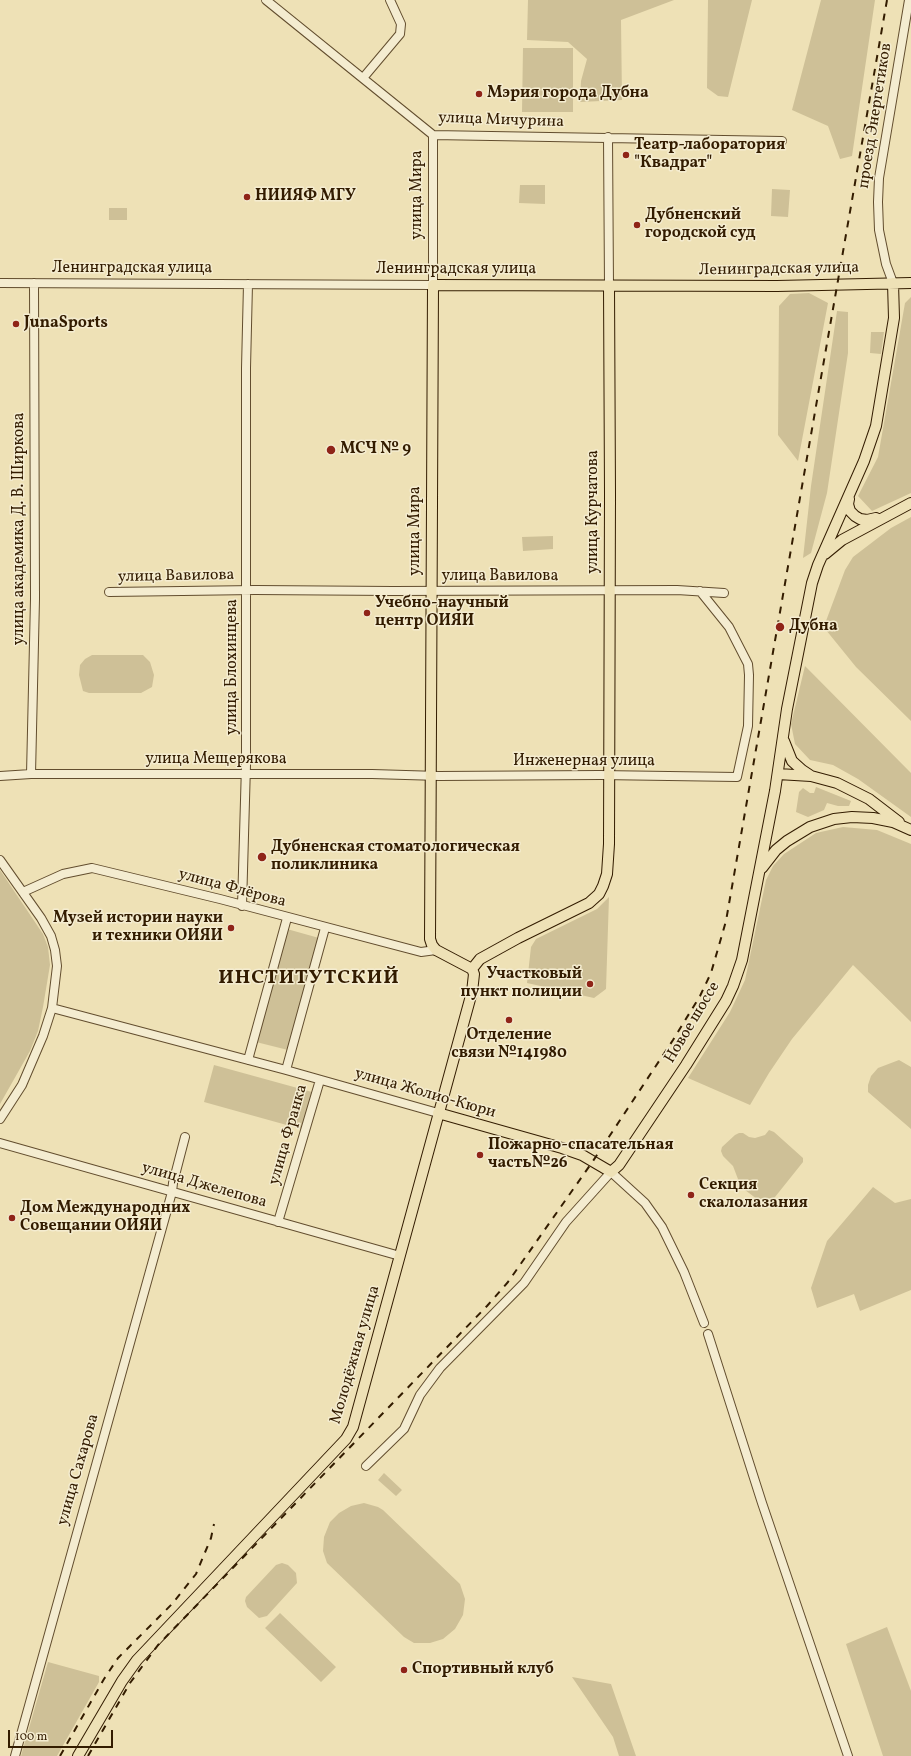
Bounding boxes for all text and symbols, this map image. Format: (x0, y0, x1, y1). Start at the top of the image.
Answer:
street label: проезд Энергетиков (855, 42, 897, 190)
place label: Мэрия города Дубна (487, 84, 649, 104)
marker: Мэрия города Дубна (474, 89, 484, 99)
street label: улица Мичурина (438, 109, 564, 133)
place label: Театр-лаборатория "Квадрат" (634, 136, 785, 174)
street label: улица Мира (408, 150, 428, 240)
marker: Театр-лаборатория "Квадрат" (621, 150, 631, 160)
place label: НИИЯФ МГУ (255, 187, 356, 207)
marker: НИИЯФ МГУ (242, 192, 252, 202)
place label: Дубненский городской суд (645, 206, 756, 244)
marker: Дубненский городской суд (632, 220, 642, 230)
street label: Ленинградская улица (52, 259, 212, 279)
street label: Ленинградская улица (699, 259, 859, 281)
street label: Ленинградская улица (376, 260, 536, 280)
place label: JunaSports (24, 314, 108, 334)
marker: JunaSports (11, 319, 21, 329)
street label: улица академика Д. В. Ширкова (10, 413, 30, 645)
place label: МСЧ № 9 (340, 440, 411, 460)
marker: МСЧ № 9 (325, 444, 337, 456)
street label: улица Курчатова (584, 450, 604, 574)
street label: улица Мира (406, 486, 426, 576)
street label: улица Вавилова (117, 566, 235, 588)
street label: улица Вавилова (442, 567, 558, 587)
place label: Учебно-научный центр ОИЯИ (375, 594, 509, 632)
street label: улица Блохинцева (223, 599, 243, 735)
marker: Учебно-научный центр ОИЯИ (362, 608, 372, 618)
place label: Дубна (789, 617, 838, 637)
marker: Дубна (774, 621, 786, 633)
street label: улица Мещерякова (145, 750, 287, 770)
street label: Инженерная улица (513, 752, 655, 772)
place label: Дубненская стоматологическая поликлиника (271, 838, 520, 876)
marker: Дубненская стоматологическая поликлиника (256, 851, 268, 863)
street label: улица Флёрова (176, 865, 288, 913)
place label: Музей истории науки и техники ОИЯИ (53, 909, 223, 947)
marker: Музей истории науки и техники ОИЯИ (226, 923, 236, 933)
place label: Участковый пункт полиции (461, 965, 582, 1003)
district label: ИНСТИТУТСКИЙ (218, 967, 400, 991)
marker: Участковый пункт полиции (585, 979, 595, 989)
street label: Новое шоссе (661, 979, 725, 1067)
marker: Отделение связи №141980 (504, 1015, 514, 1025)
place label: Отделение связи №141980 (451, 1026, 567, 1064)
street label: улица Жолио-Кюри (352, 1065, 498, 1123)
street label: улица Франка (265, 1082, 313, 1188)
place label: Пожарно-спасательная часть№26 (488, 1136, 674, 1174)
marker: Пожарно-спасательная часть№26 (475, 1150, 485, 1160)
street label: улица Джелепова (139, 1159, 269, 1213)
place label: Секция скалолазания (699, 1176, 808, 1214)
marker: Секция скалолазания (686, 1190, 696, 1200)
place label: Дом Международних Совещании ОИЯИ (20, 1199, 190, 1237)
marker: Дом Международних Совещании ОИЯИ (7, 1213, 17, 1223)
street label: Молодёжная улица (327, 1283, 385, 1427)
street label: улица Сахарова (54, 1412, 104, 1528)
place label: Спортивный клуб (412, 1660, 554, 1680)
marker: Спортивный клуб (399, 1665, 409, 1675)
scale bar (10, 1722, 115, 1748)
text: 100 m (15, 1729, 47, 1745)

